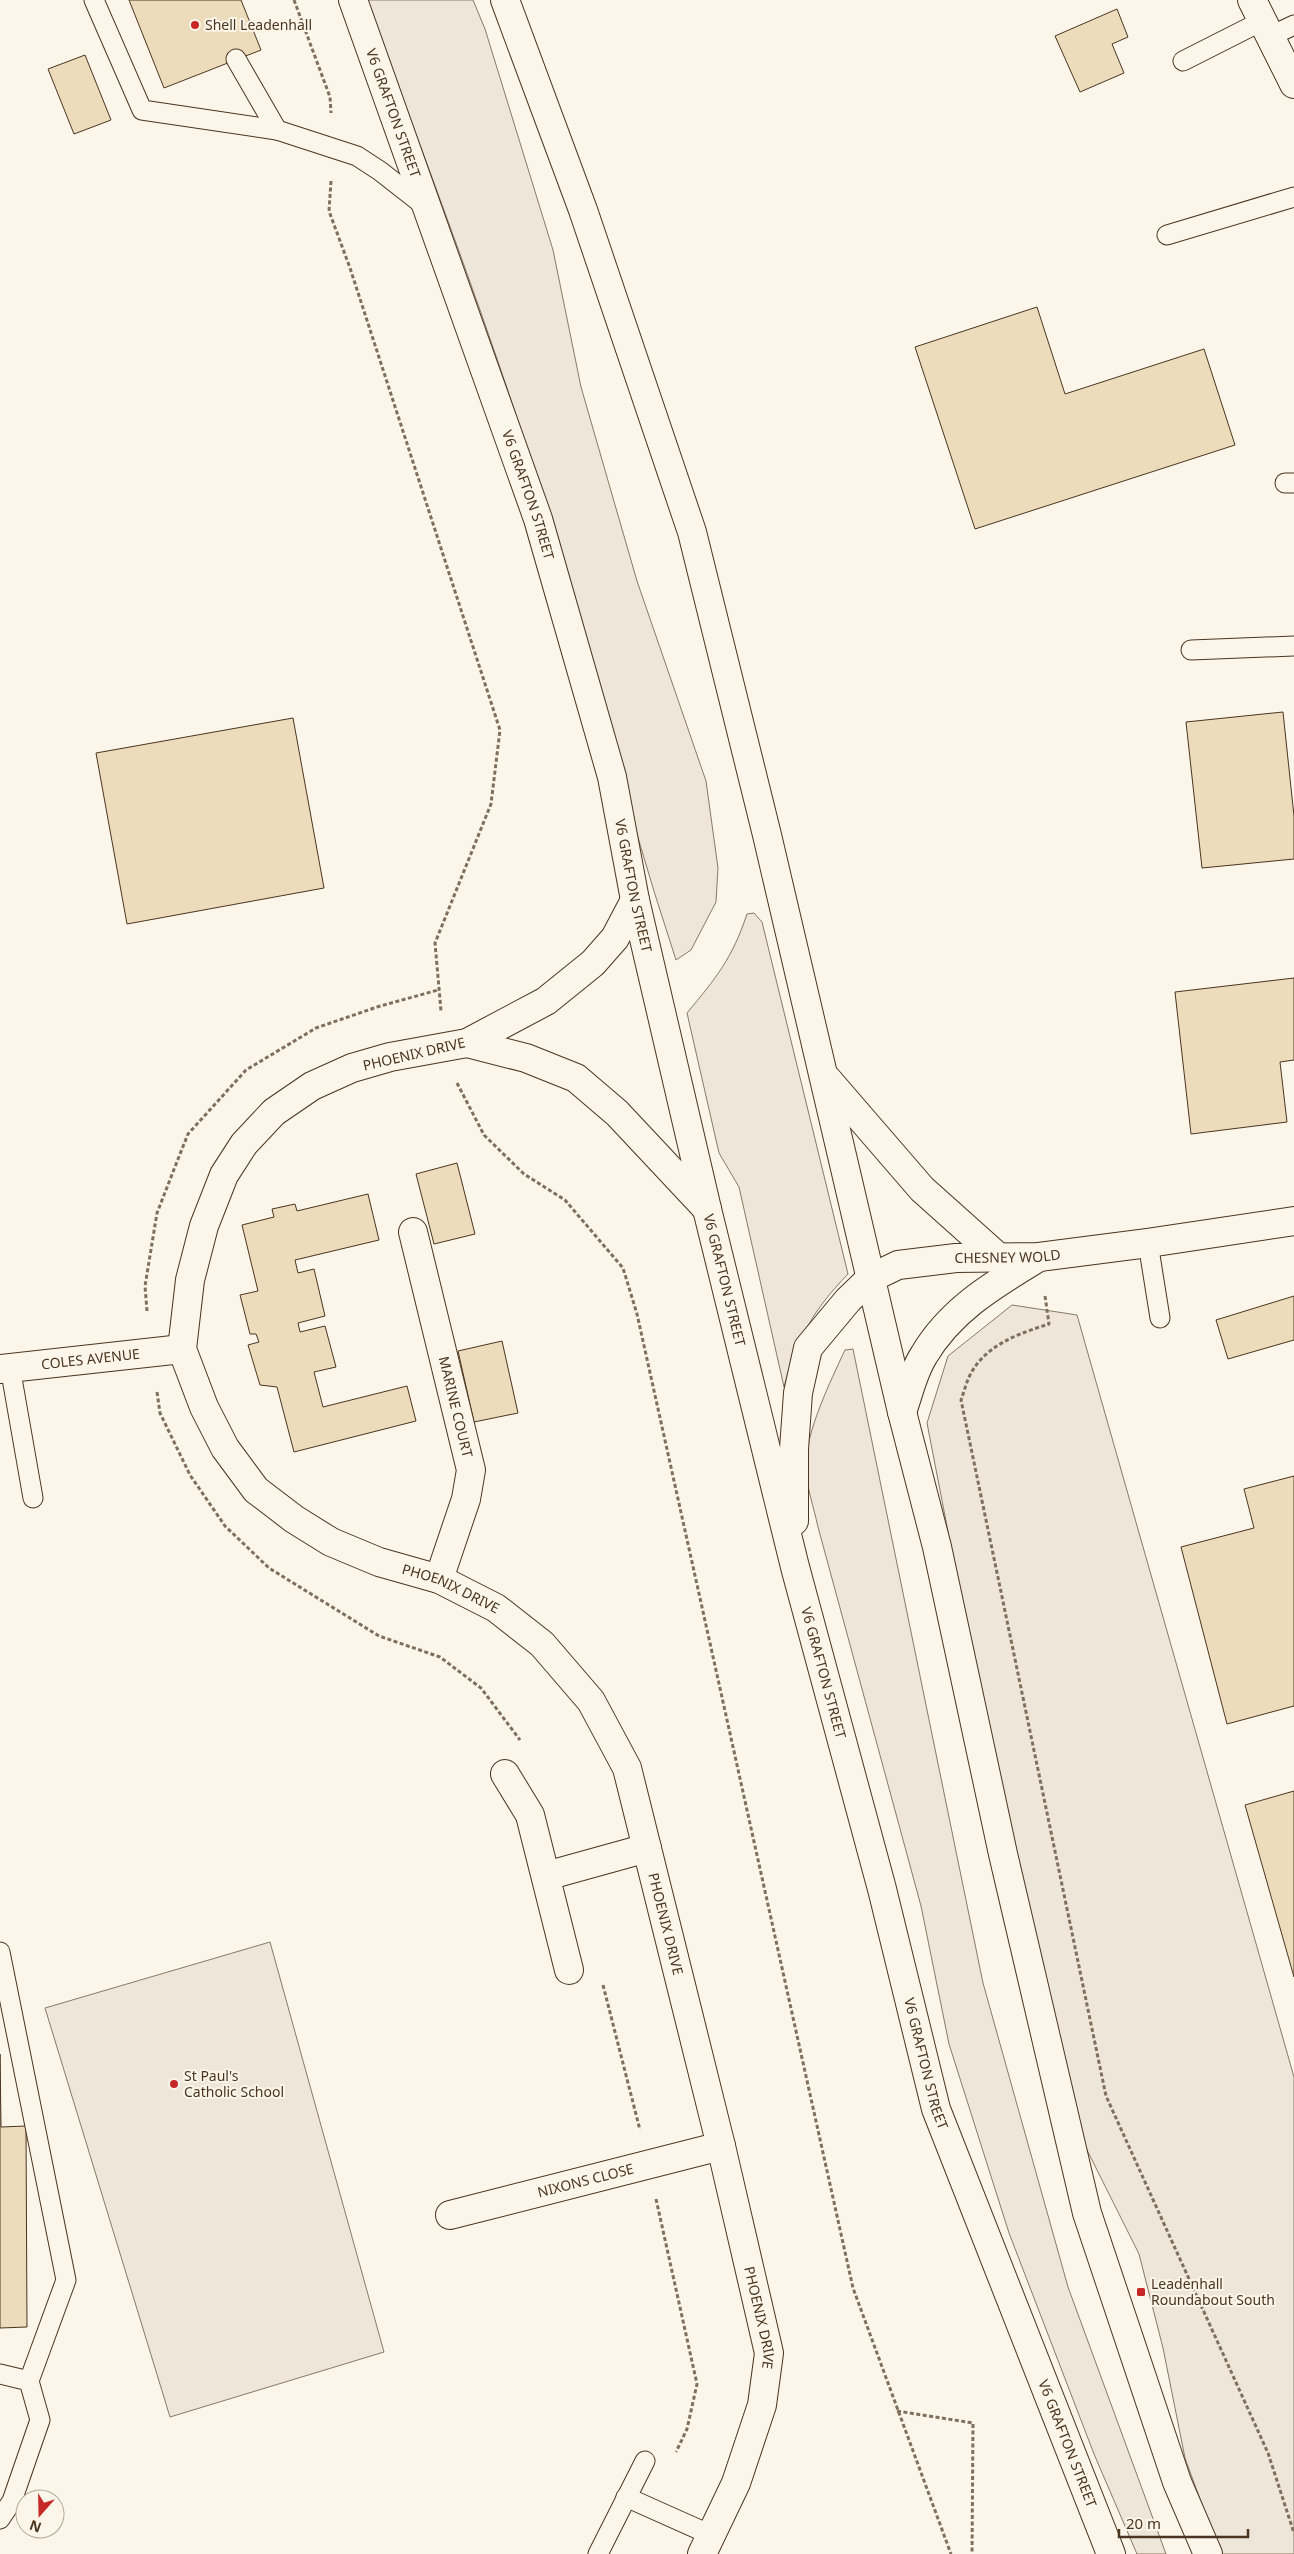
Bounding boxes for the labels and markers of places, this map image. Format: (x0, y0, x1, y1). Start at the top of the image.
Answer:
place label: Shell Leadenhall (205, 15, 312, 34)
marker: Shell Leadenhall (189, 19, 201, 31)
place label: St Paul's Catholic School (184, 2066, 284, 2101)
marker: St Paul's Catholic School (168, 2078, 180, 2090)
place label: Leadenhall Roundabout South (1151, 2274, 1275, 2309)
marker: Leadenhall Roundabout South (1135, 2286, 1147, 2298)

